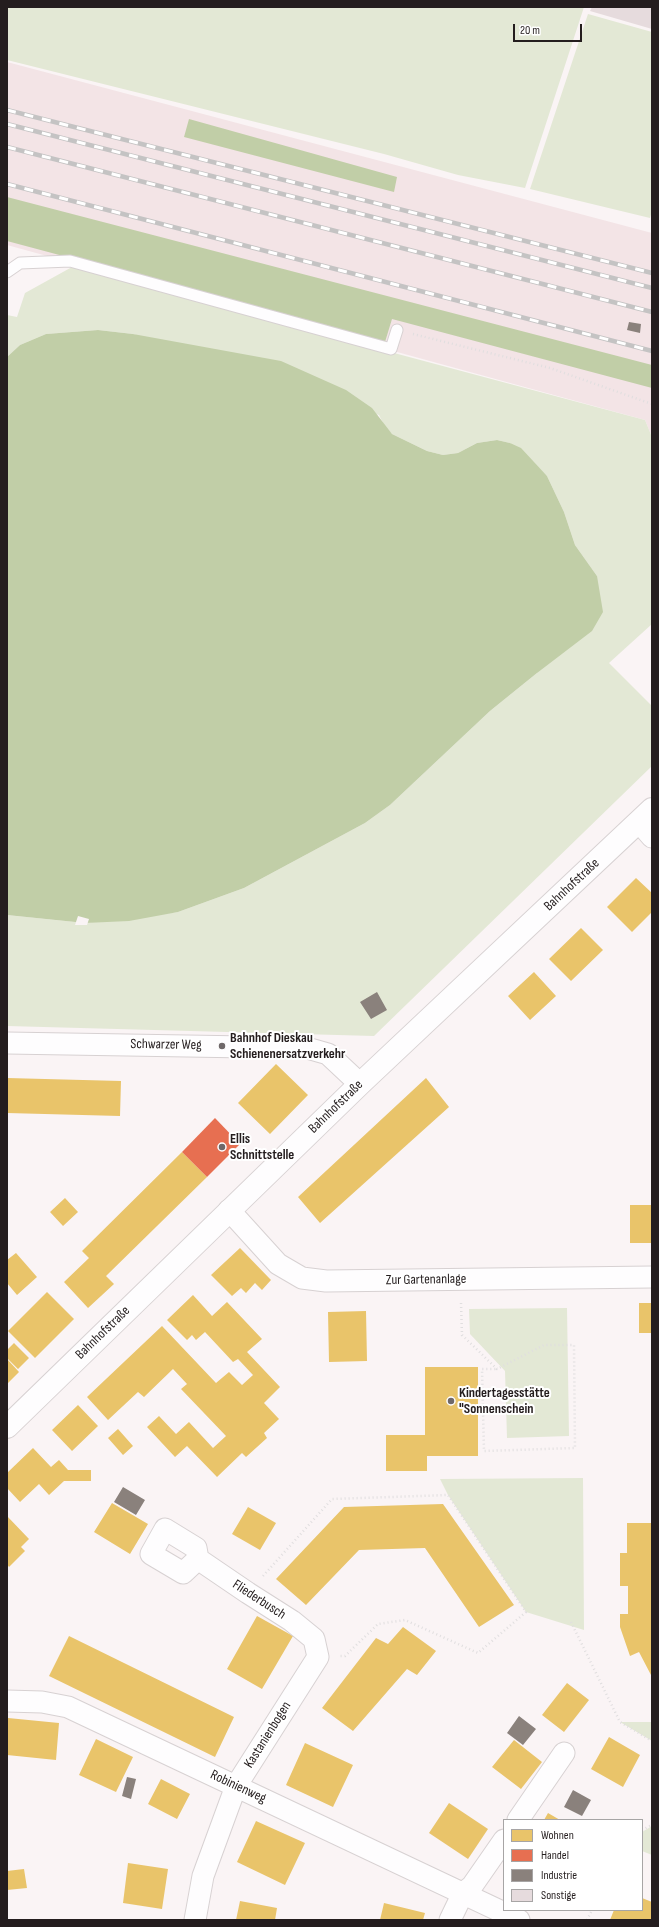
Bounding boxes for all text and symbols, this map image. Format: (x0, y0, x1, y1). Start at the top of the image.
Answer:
scale bar (515, 16, 584, 42)
text: 20 m (520, 23, 540, 38)
street label: Bahnhofstraße (541, 855, 603, 915)
place label: Bahnhof Dieskau Schienenersatzverkehr (230, 1030, 345, 1062)
street label: Schwarzer Weg (130, 1036, 202, 1054)
marker: Bahnhof Dieskau Schienenersatzverkehr (217, 1041, 227, 1051)
street label: Bahnhofstraße (305, 1077, 367, 1137)
place label: Ellis Schnittstelle (230, 1131, 294, 1164)
marker: Ellis Schnittstelle (217, 1142, 227, 1152)
street label: Zur Gartenanlage (386, 1271, 466, 1289)
street label: Bahnhofstraße (72, 1303, 134, 1363)
place label: Kindertagesstätte "Sonnenschein (459, 1385, 550, 1418)
marker: Kindertagesstätte "Sonnenschein (446, 1396, 456, 1406)
street label: Fliederbusch (229, 1577, 289, 1623)
street label: Kastanienbogen (241, 1699, 295, 1771)
street label: Robinienweg (207, 1767, 269, 1807)
legend (503, 1819, 643, 1911)
text: Wohnen (541, 1828, 574, 1843)
text: Handel (541, 1848, 569, 1863)
text: Industrie (541, 1868, 577, 1883)
text: Sonstige (541, 1888, 576, 1903)

